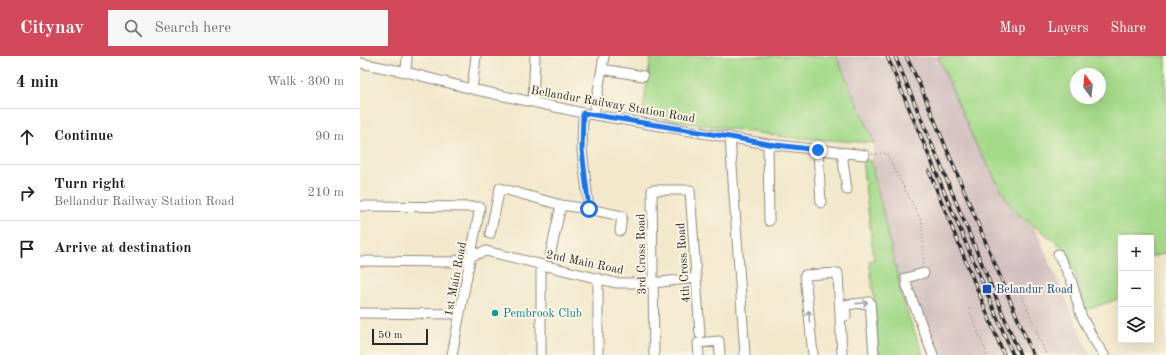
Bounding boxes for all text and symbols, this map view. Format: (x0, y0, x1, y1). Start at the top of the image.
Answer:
search box (108, 10, 388, 46)
icon: search (122, 17, 144, 39)
text: Citynav (20, 19, 84, 38)
text: Search here (154, 21, 231, 36)
text: Map (1000, 21, 1026, 35)
text: Layers (1048, 21, 1089, 35)
text: Share (1111, 21, 1146, 35)
north arrow (1070, 68, 1106, 104)
text: 4 min (16, 74, 59, 91)
text: Walk · 300 m (267, 75, 344, 88)
street label: Bellandur Railway Station Road (530, 85, 696, 125)
icon: ahead (16, 126, 38, 148)
text: Continue (54, 129, 113, 144)
text: 90 m (315, 130, 344, 143)
route end (809, 141, 827, 159)
text: Turn right (54, 177, 125, 192)
icon: right (16, 182, 38, 204)
text: 210 m (307, 186, 344, 199)
text: Bellandur Railway Station Road (54, 195, 234, 208)
route start (580, 200, 598, 218)
street label: 3rd Cross Road (635, 213, 649, 295)
street label: 4th Cross Road (675, 222, 693, 303)
map controls (1118, 235, 1154, 343)
button: + (1118, 235, 1154, 271)
icon: arrive (16, 238, 38, 260)
text: Arrive at destination (54, 241, 192, 256)
street label: 1st Main Road (443, 241, 469, 317)
street label: 2nd Main Road (545, 249, 625, 277)
button: − (1118, 271, 1154, 307)
marker: Belandur Road (981, 283, 993, 295)
place label: Belandur Road (996, 284, 1073, 296)
one-way arrow (855, 300, 868, 307)
button: layers (1118, 307, 1154, 343)
marker: Pembrook Club (490, 308, 500, 318)
place label: Pembrook Club (503, 308, 582, 320)
one-way arrow (805, 310, 813, 323)
scale bar (372, 327, 428, 346)
text: 50 m (378, 330, 403, 341)

